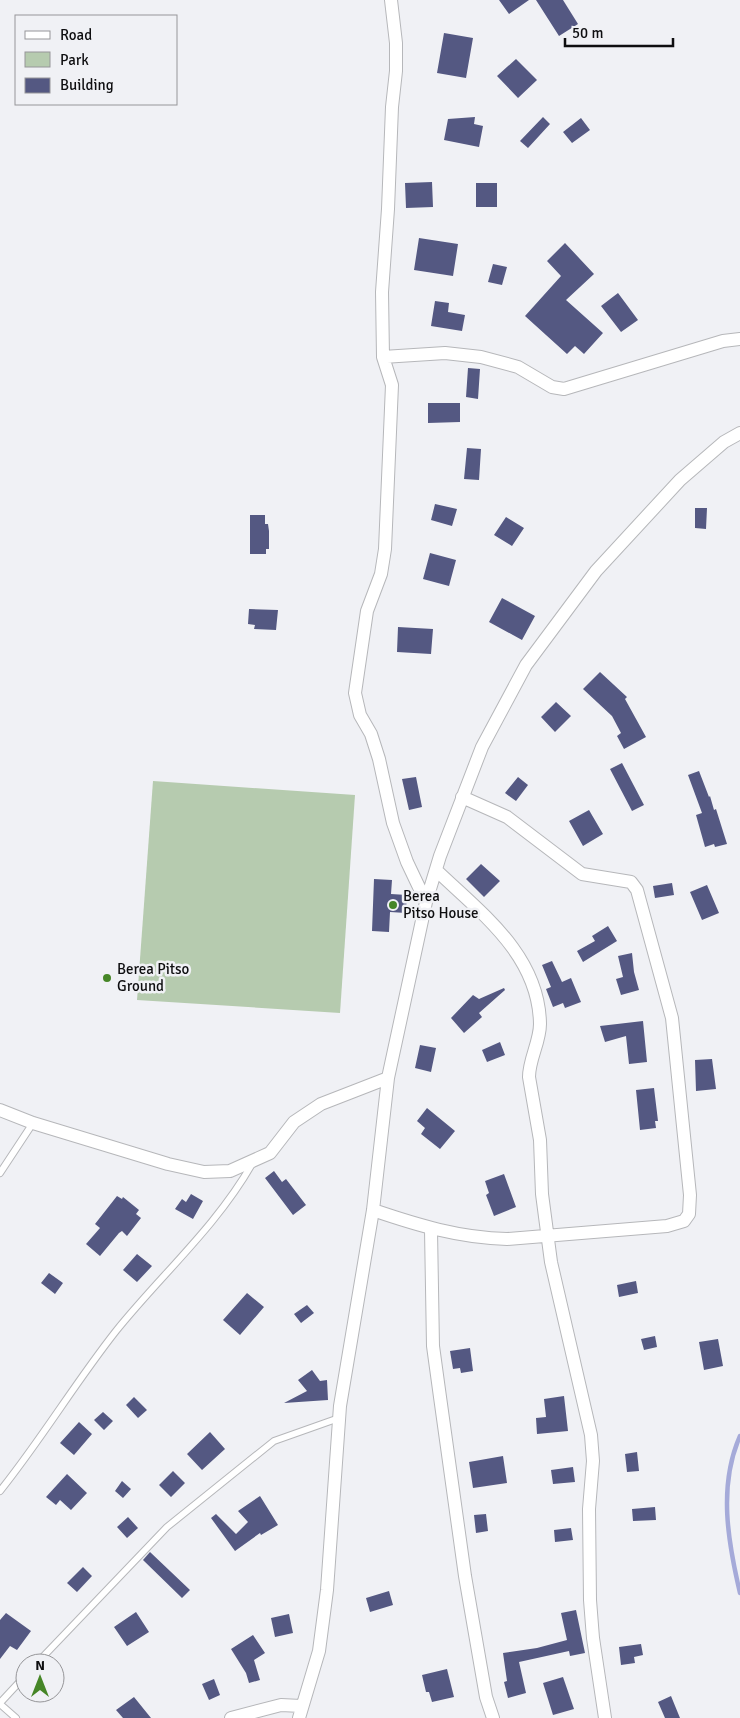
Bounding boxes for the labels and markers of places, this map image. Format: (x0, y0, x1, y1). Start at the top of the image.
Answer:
place label: Berea Pitso House (403, 887, 479, 922)
marker: Berea Pitso House (387, 899, 399, 911)
place label: Berea Pitso Ground (117, 960, 190, 995)
marker: Berea Pitso Ground (101, 972, 113, 984)

